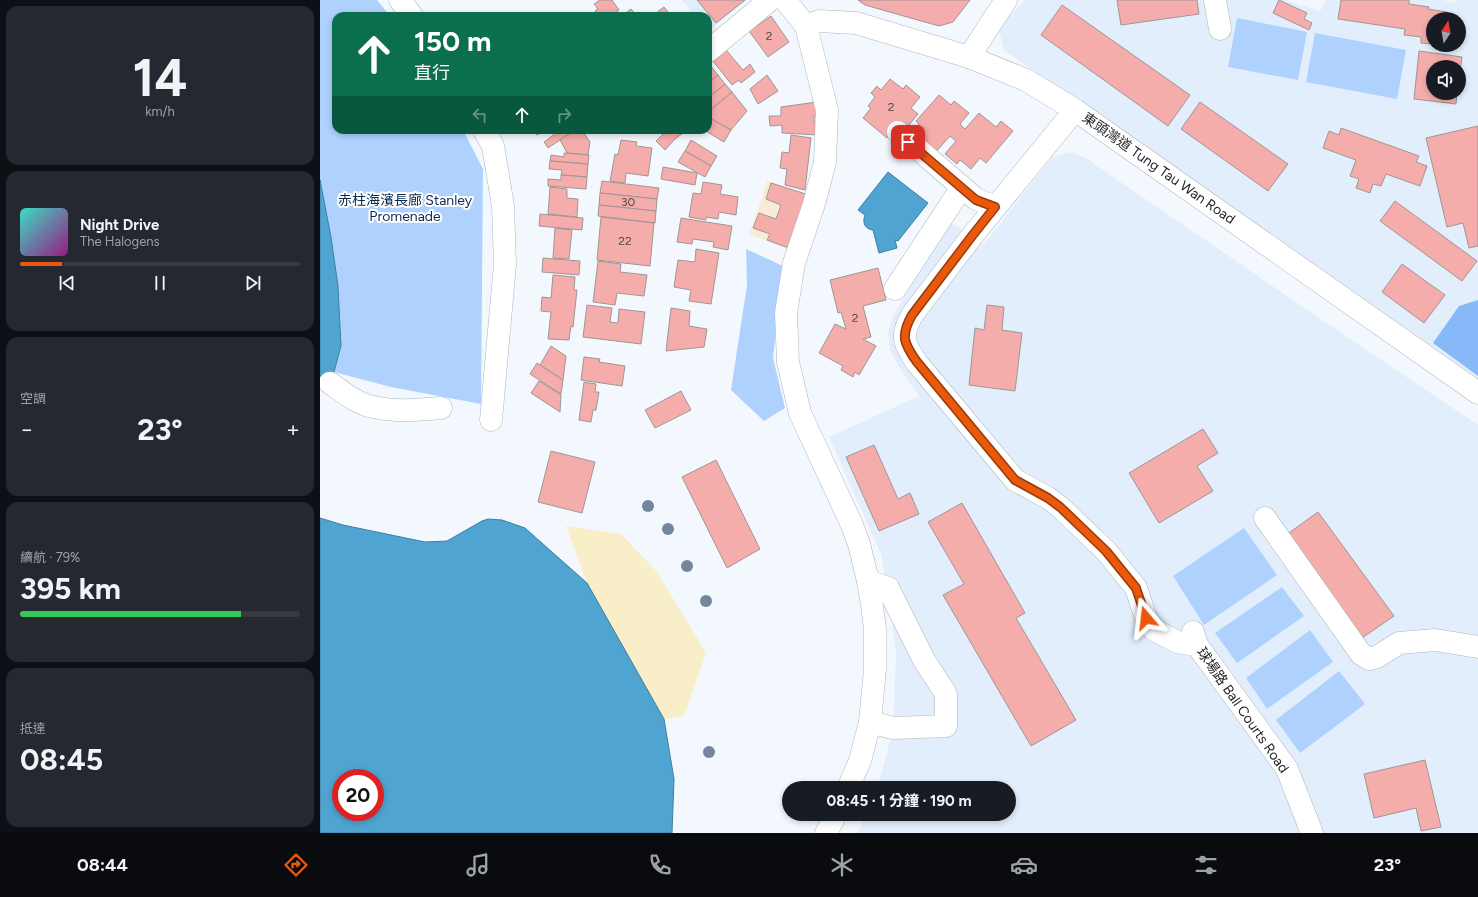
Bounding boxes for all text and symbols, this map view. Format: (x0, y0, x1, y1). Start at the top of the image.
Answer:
north arrow (1426, 12, 1466, 52)
map controls (1426, 12, 1466, 100)
text: 150 m (414, 24, 491, 58)
icon: ahead (348, 28, 400, 80)
house number: 2 (766, 29, 772, 43)
text: 14 (133, 47, 187, 109)
button: sound (1426, 60, 1466, 100)
text: 直行 (414, 62, 450, 84)
house number: 2 (888, 100, 894, 114)
text: km/h (145, 104, 175, 119)
icon: left (469, 104, 491, 126)
icon: ahead (511, 104, 533, 126)
icon: right (553, 104, 575, 126)
street label: 東頭灣道 Tung Tau Wan Road (1079, 109, 1238, 228)
pin (891, 125, 925, 159)
icon: arrive (897, 131, 919, 153)
park label: 赤柱海濱長廊 Stanley Promenade (338, 192, 473, 225)
house number: 30 (621, 195, 635, 209)
text: Night Drive (80, 216, 159, 234)
text: The Halogens (80, 234, 160, 249)
house number: 22 (618, 234, 632, 248)
icon: previous (56, 272, 78, 294)
icon: pause (149, 272, 171, 294)
icon: next (242, 272, 264, 294)
house number: 2 (852, 311, 858, 325)
text: 空調 (20, 391, 46, 406)
text: 23° (137, 411, 183, 448)
text: − (20, 416, 34, 443)
text: + (286, 416, 300, 443)
text: 續航 · 79% (20, 550, 80, 565)
text: 395 km (20, 570, 121, 607)
position arrow (1125, 597, 1167, 639)
street label: 球場路 Ball Courts Road (1193, 644, 1292, 776)
text: 抵達 (20, 721, 46, 736)
text: 08:45 (20, 741, 103, 778)
speed limit sign: 20 (332, 769, 384, 821)
text: 08:45 · 1 分鐘 · 190 m (826, 792, 972, 810)
icon: directions (282, 851, 310, 879)
icon: music (464, 851, 492, 879)
icon: phone (646, 851, 674, 879)
icon: climate (828, 851, 856, 879)
icon: car (1010, 851, 1038, 879)
icon: filters (1192, 851, 1220, 879)
text: 08:44 (77, 854, 128, 876)
text: 23° (1374, 854, 1401, 876)

